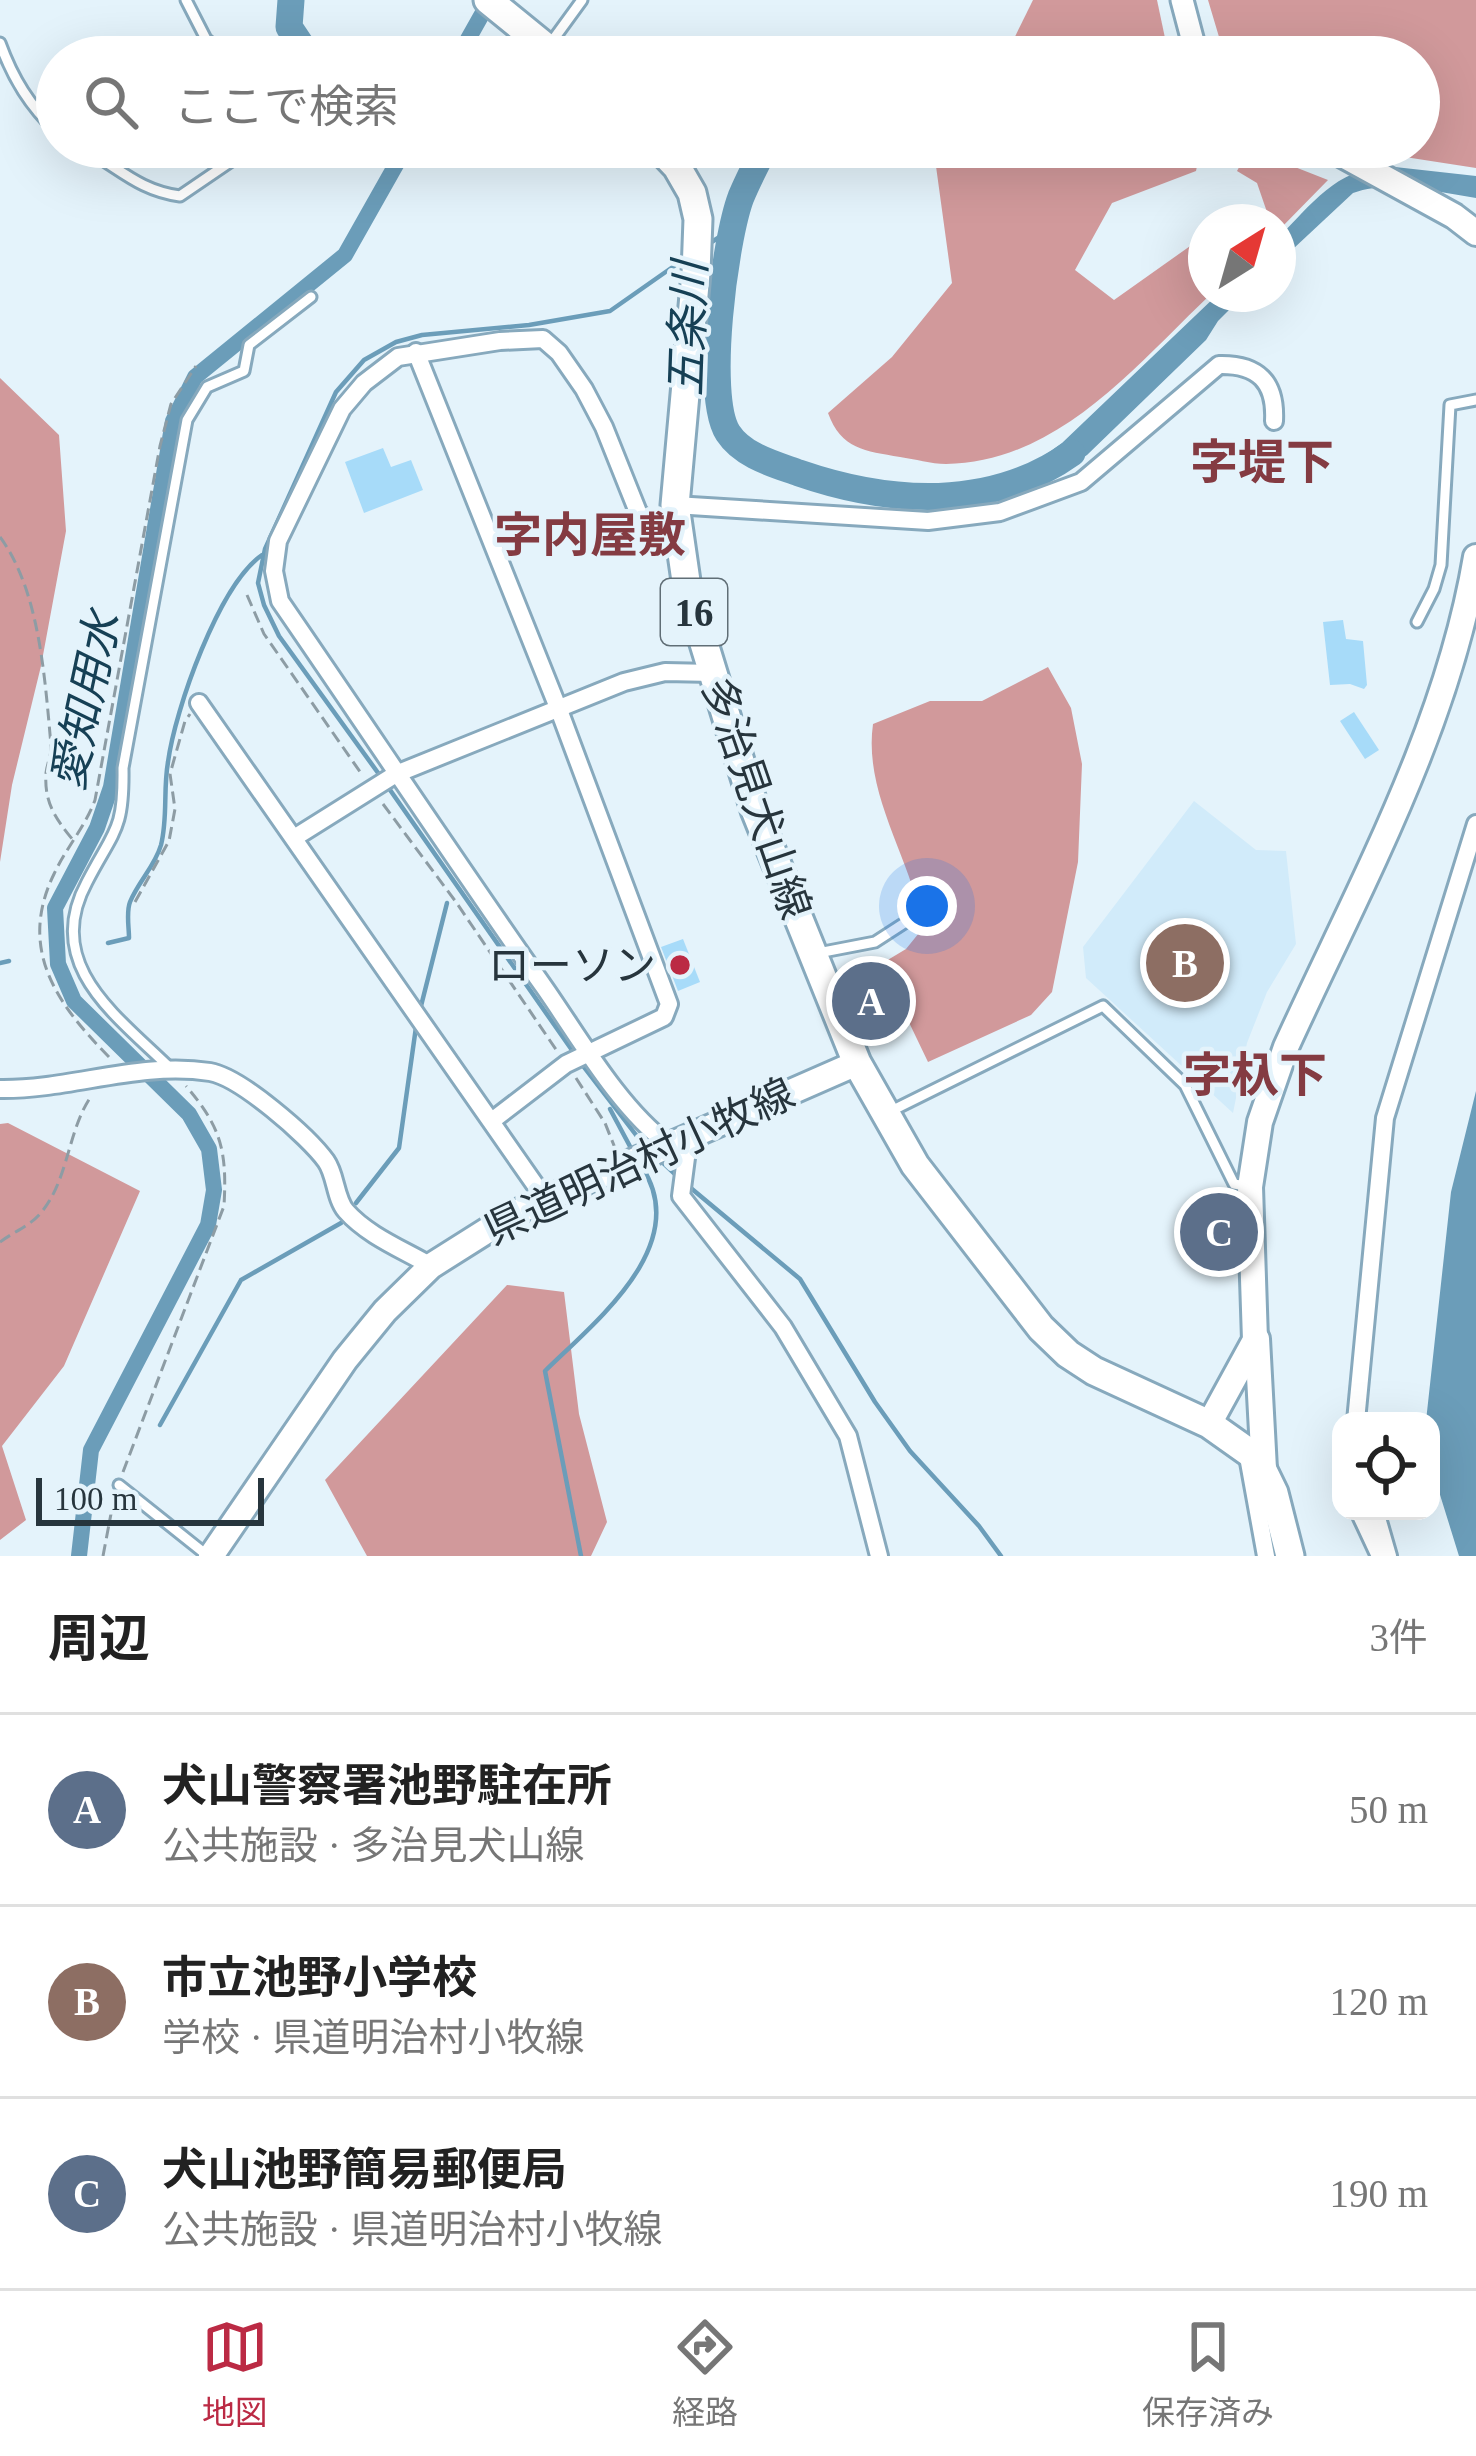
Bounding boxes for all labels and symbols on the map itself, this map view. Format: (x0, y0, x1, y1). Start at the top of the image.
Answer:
north arrow (1188, 204, 1296, 312)
water label: 五条川 (661, 257, 715, 397)
district label: 字堤下 (1190, 436, 1334, 489)
district label: 字内屋敷 (494, 509, 686, 562)
road number: 16 (661, 579, 727, 645)
water label: 愛知用水 (43, 603, 130, 794)
street label: 多治見犬山線 (693, 672, 819, 925)
your location (897, 876, 957, 936)
pin: B (1146, 918, 1224, 1008)
place label: ローソン (488, 943, 656, 989)
marker: ローソン (667, 952, 693, 978)
pin: A (832, 956, 910, 1046)
district label: 字杁下 (1183, 1049, 1327, 1102)
street label: 県道明治村小牧線 (477, 1070, 801, 1254)
pin: C (1180, 1187, 1258, 1277)
scale bar (36, 1472, 264, 1525)

